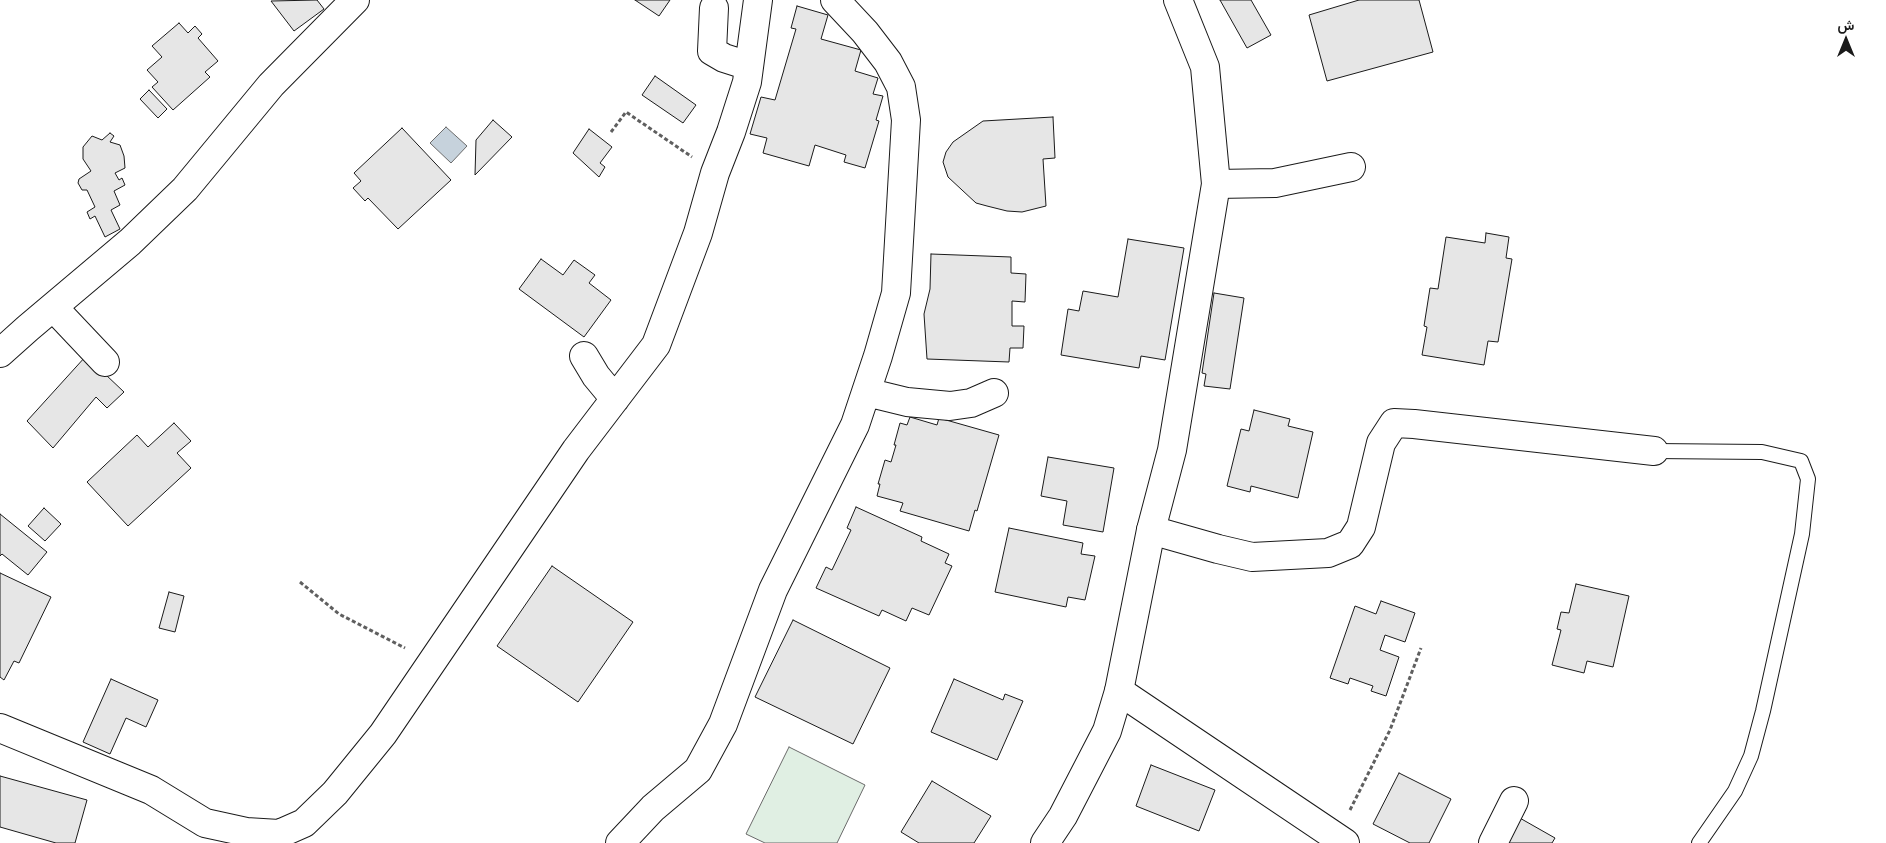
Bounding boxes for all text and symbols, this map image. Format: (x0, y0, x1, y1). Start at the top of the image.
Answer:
north arrow (1821, 15, 1871, 65)
text: ش (1838, 15, 1854, 34)

